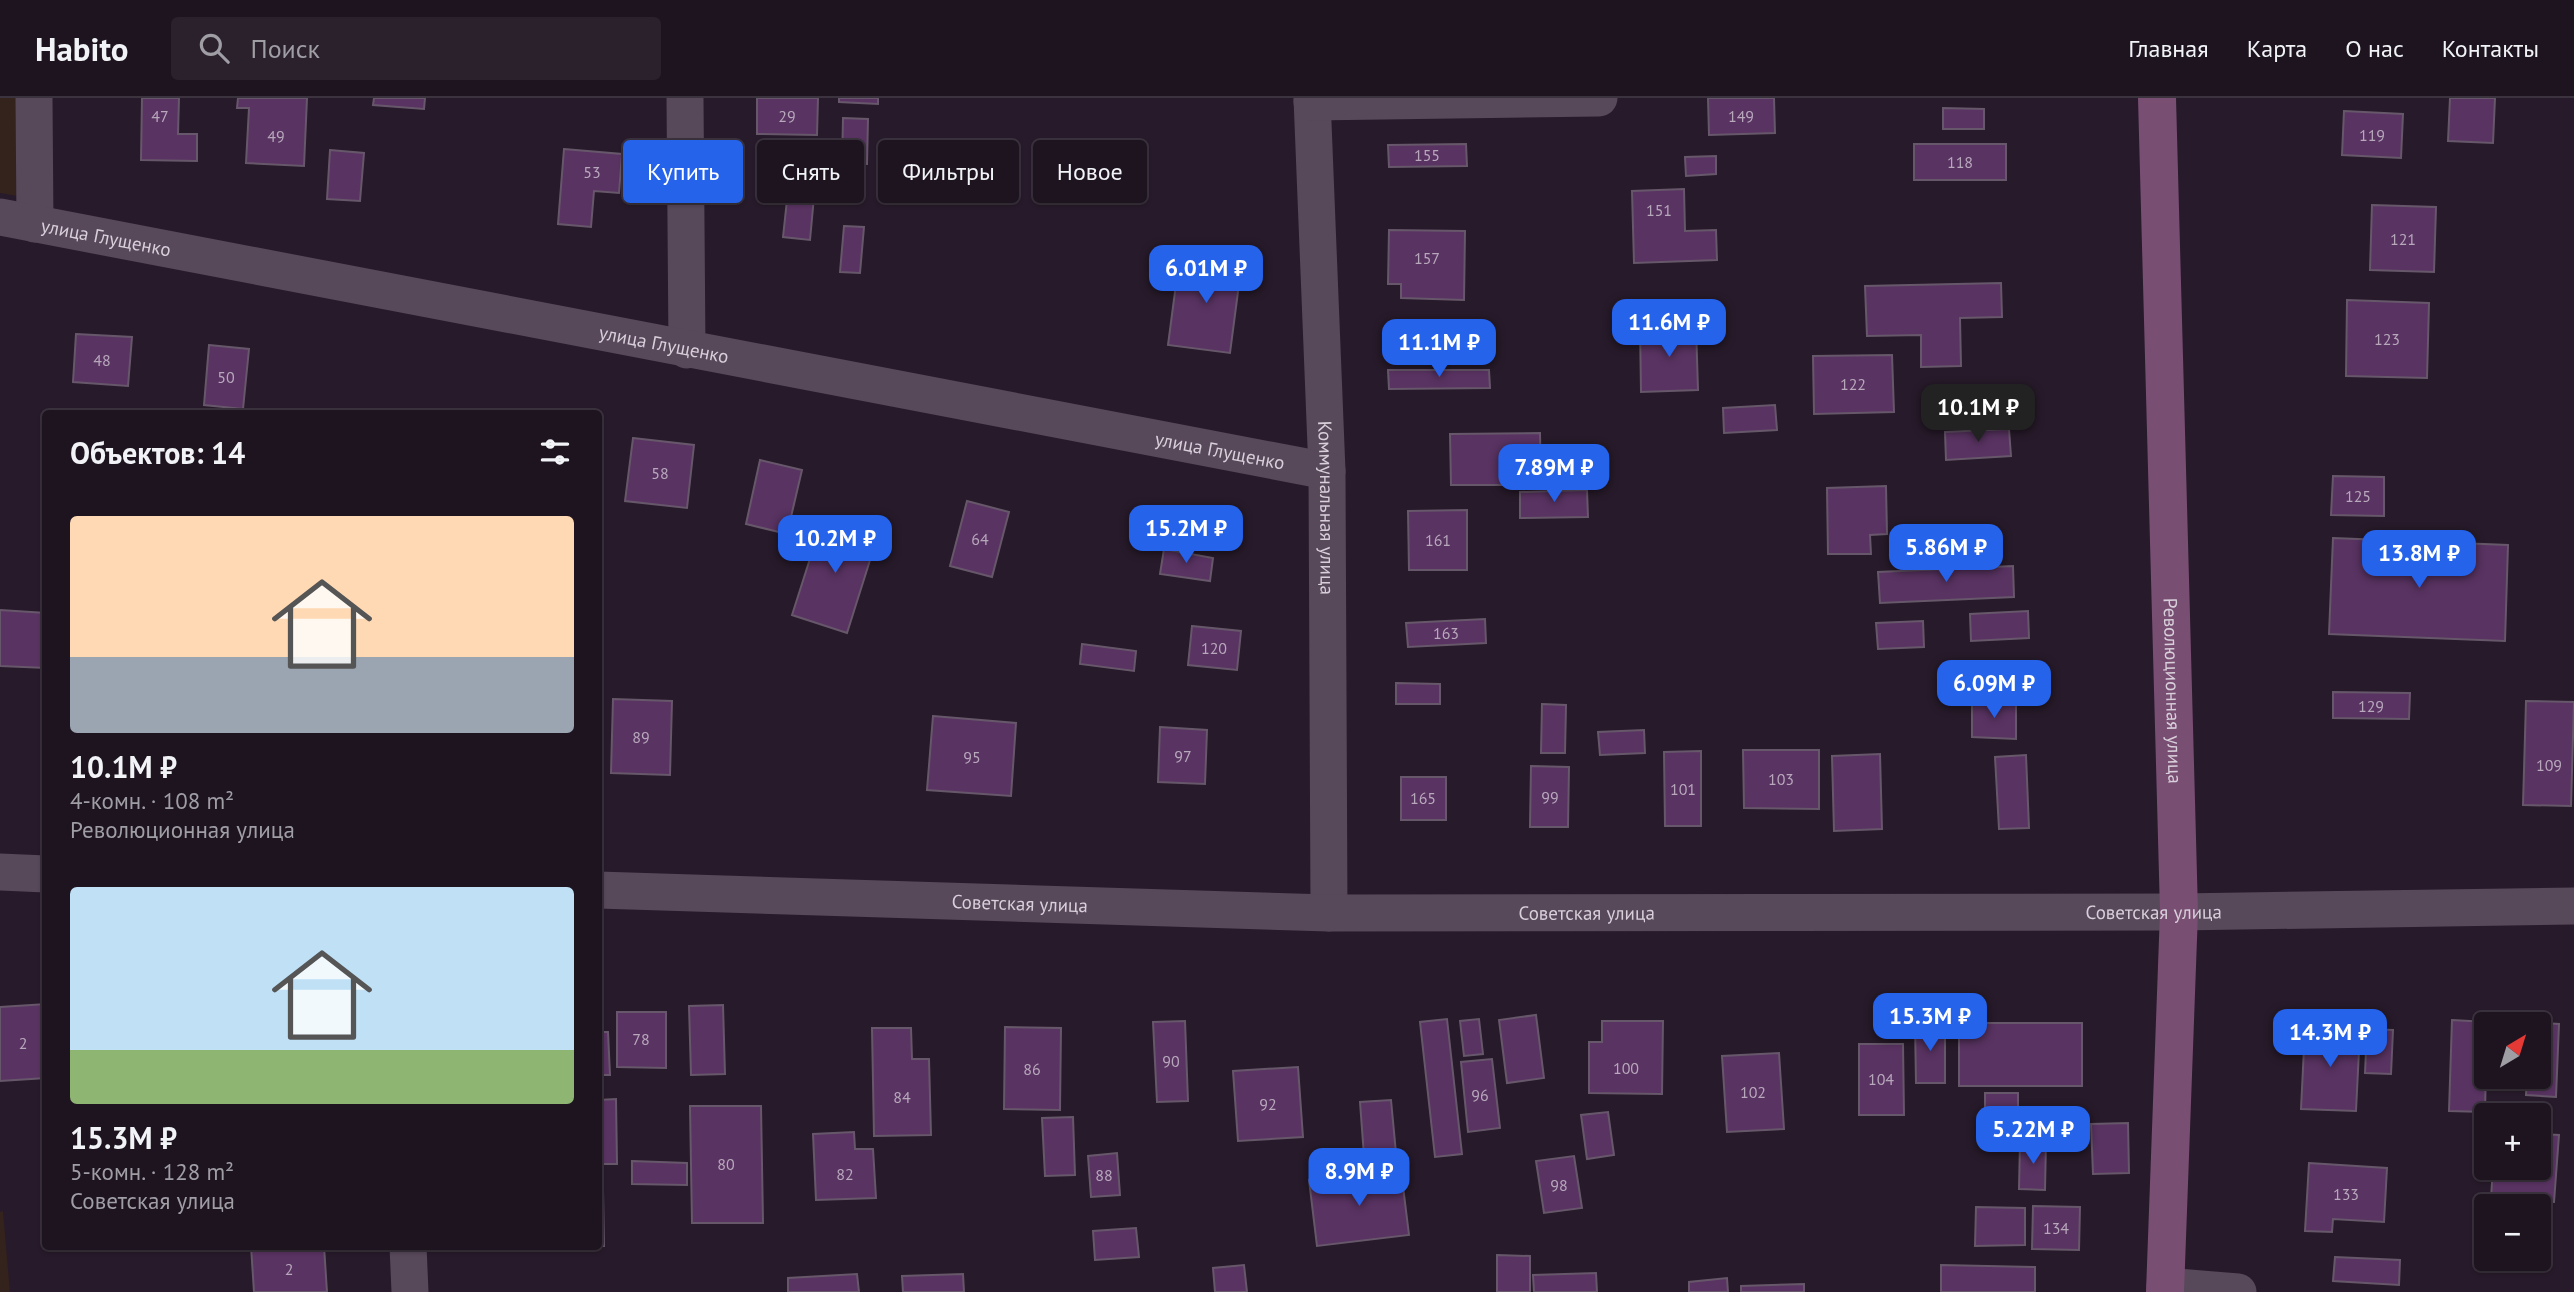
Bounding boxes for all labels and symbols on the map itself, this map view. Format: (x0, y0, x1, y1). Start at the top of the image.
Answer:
house number: 47 (151, 106, 169, 126)
house number: 29 (778, 106, 796, 126)
house number: 149 (1728, 106, 1754, 126)
house number: 119 (2359, 125, 2385, 145)
house number: 49 (267, 126, 285, 146)
house number: 155 (1414, 145, 1440, 165)
house number: 118 (1947, 152, 1973, 172)
house number: 53 (583, 162, 601, 182)
house number: 151 (1646, 200, 1672, 220)
street label: улица Глущенко (39, 213, 173, 261)
house number: 121 (2390, 229, 2416, 249)
pin: 6.01M ₽ (1141, 246, 1271, 305)
house number: 157 (1414, 248, 1440, 268)
pin: 11.6M ₽ (1604, 300, 1734, 359)
street label: улица Глущенко (597, 320, 731, 368)
pin: 11.1M ₽ (1374, 320, 1504, 379)
house number: 123 (2374, 329, 2400, 349)
house number: 48 (93, 350, 111, 370)
house number: 50 (217, 367, 235, 387)
house number: 122 (1840, 374, 1866, 394)
pin: 10.1M ₽ (1913, 384, 2043, 444)
street label: Коммунальная улица (1313, 420, 1340, 595)
street label: улица Глущенко (1153, 426, 1287, 475)
pin: 7.89M ₽ (1489, 444, 1619, 504)
house number: 58 (651, 463, 669, 483)
house number: 125 (2345, 486, 2371, 506)
pin: 15.2M ₽ (1121, 505, 1251, 565)
pin: 10.2M ₽ (770, 516, 900, 575)
pin: 5.86M ₽ (1881, 524, 2011, 584)
house number: 64 (971, 529, 989, 549)
house number: 161 (1425, 530, 1451, 550)
pin: 13.8M ₽ (2354, 531, 2484, 590)
street label: Революционная улица (2159, 598, 2188, 784)
house number: 163 (1433, 623, 1459, 643)
house number: 120 (1201, 638, 1227, 658)
pin: 6.09M ₽ (1929, 660, 2059, 720)
house number: 129 (2358, 696, 2384, 716)
house number: 89 (632, 727, 650, 747)
house number: 97 (1174, 746, 1192, 766)
house number: 95 (963, 747, 981, 767)
house number: 109 (2536, 755, 2562, 775)
house number: 103 (1768, 769, 1794, 789)
house number: 101 (1670, 779, 1696, 799)
house number: 99 (1541, 787, 1559, 807)
house number: 165 (1410, 788, 1436, 808)
street label: Советская улица (951, 889, 1088, 917)
street label: Советская улица (2085, 899, 2222, 924)
street label: Советская улица (1518, 901, 1655, 925)
pin: 15.3M ₽ (1865, 993, 1995, 1053)
pin: 14.3M ₽ (2265, 1010, 2395, 1069)
north arrow (2474, 1012, 2552, 1088)
house number: 78 (632, 1029, 650, 1049)
house number: 2 (19, 1033, 27, 1053)
house number: 90 (1162, 1051, 1180, 1071)
house number: 100 (1613, 1058, 1639, 1078)
house number: 86 (1023, 1059, 1041, 1079)
house number: 104 (1868, 1069, 1894, 1089)
house number: 102 (1740, 1082, 1766, 1102)
house number: 96 (1471, 1085, 1489, 1105)
house number: 84 (893, 1087, 911, 1107)
house number: 92 (1259, 1094, 1277, 1114)
pin: 5.22M ₽ (1968, 1107, 2098, 1166)
pin: 8.9M ₽ (1302, 1148, 1416, 1208)
house number: 80 (717, 1154, 735, 1174)
house number: 82 (836, 1164, 854, 1184)
house number: 88 (1095, 1165, 1113, 1185)
house number: 98 (1550, 1175, 1568, 1195)
house number: 133 (2333, 1184, 2359, 1204)
house number: 134 (2043, 1218, 2069, 1238)
house number: 2 (285, 1259, 293, 1279)

